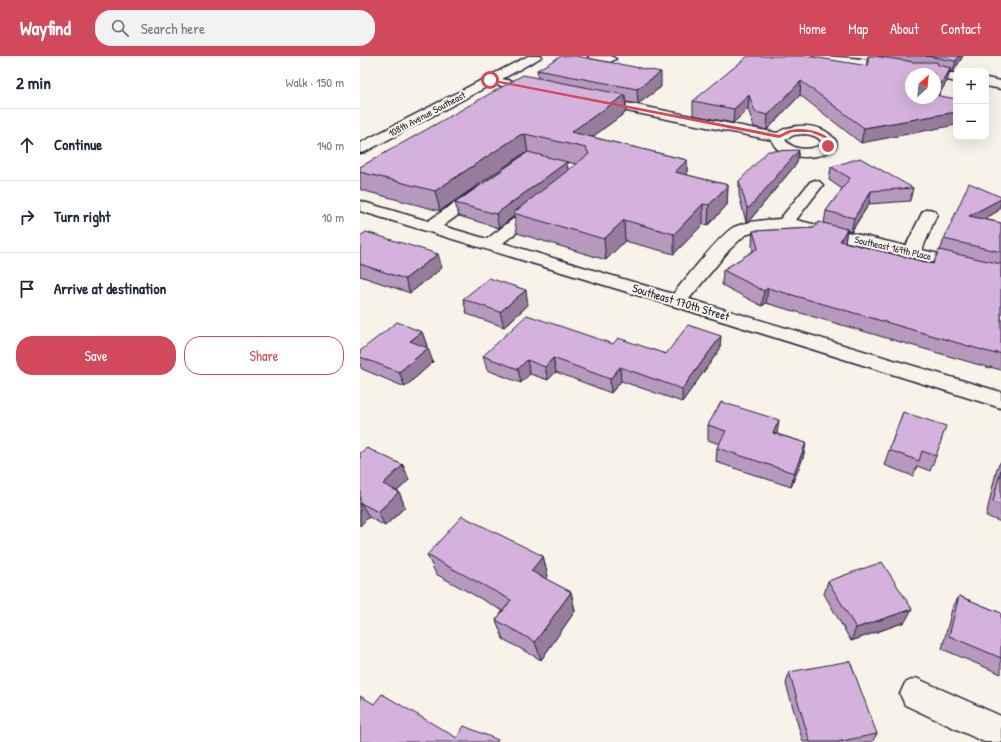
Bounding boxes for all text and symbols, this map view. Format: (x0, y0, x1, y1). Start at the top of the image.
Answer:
search box (95, 10, 375, 46)
text: Wayfind (20, 15, 71, 41)
icon: search (109, 17, 131, 39)
text: Search here (141, 18, 205, 39)
text: Home (799, 19, 826, 38)
text: Map (848, 19, 868, 38)
text: About (890, 19, 919, 38)
text: Contact (941, 19, 981, 38)
north arrow (905, 68, 941, 104)
map controls (953, 68, 989, 140)
button: + (953, 68, 989, 104)
text: 2 min (16, 71, 51, 94)
route start (481, 71, 499, 89)
text: Walk · 150 m (286, 73, 344, 91)
street label: 108th Avenue Southeast (386, 88, 468, 140)
button: − (953, 104, 989, 140)
icon: ahead (16, 134, 38, 156)
text: Continue (54, 134, 102, 155)
text: 140 m (317, 136, 344, 154)
route end (819, 137, 837, 155)
icon: right (16, 206, 38, 228)
text: Turn right (54, 206, 110, 227)
text: 10 m (322, 208, 344, 226)
street label: Southeast 169th Place (853, 233, 933, 263)
icon: arrive (16, 278, 38, 300)
text: Arrive at destination (54, 278, 166, 299)
street label: Southeast 170th Street (630, 279, 733, 325)
button: Save (16, 336, 176, 375)
button: Share (184, 336, 344, 375)

